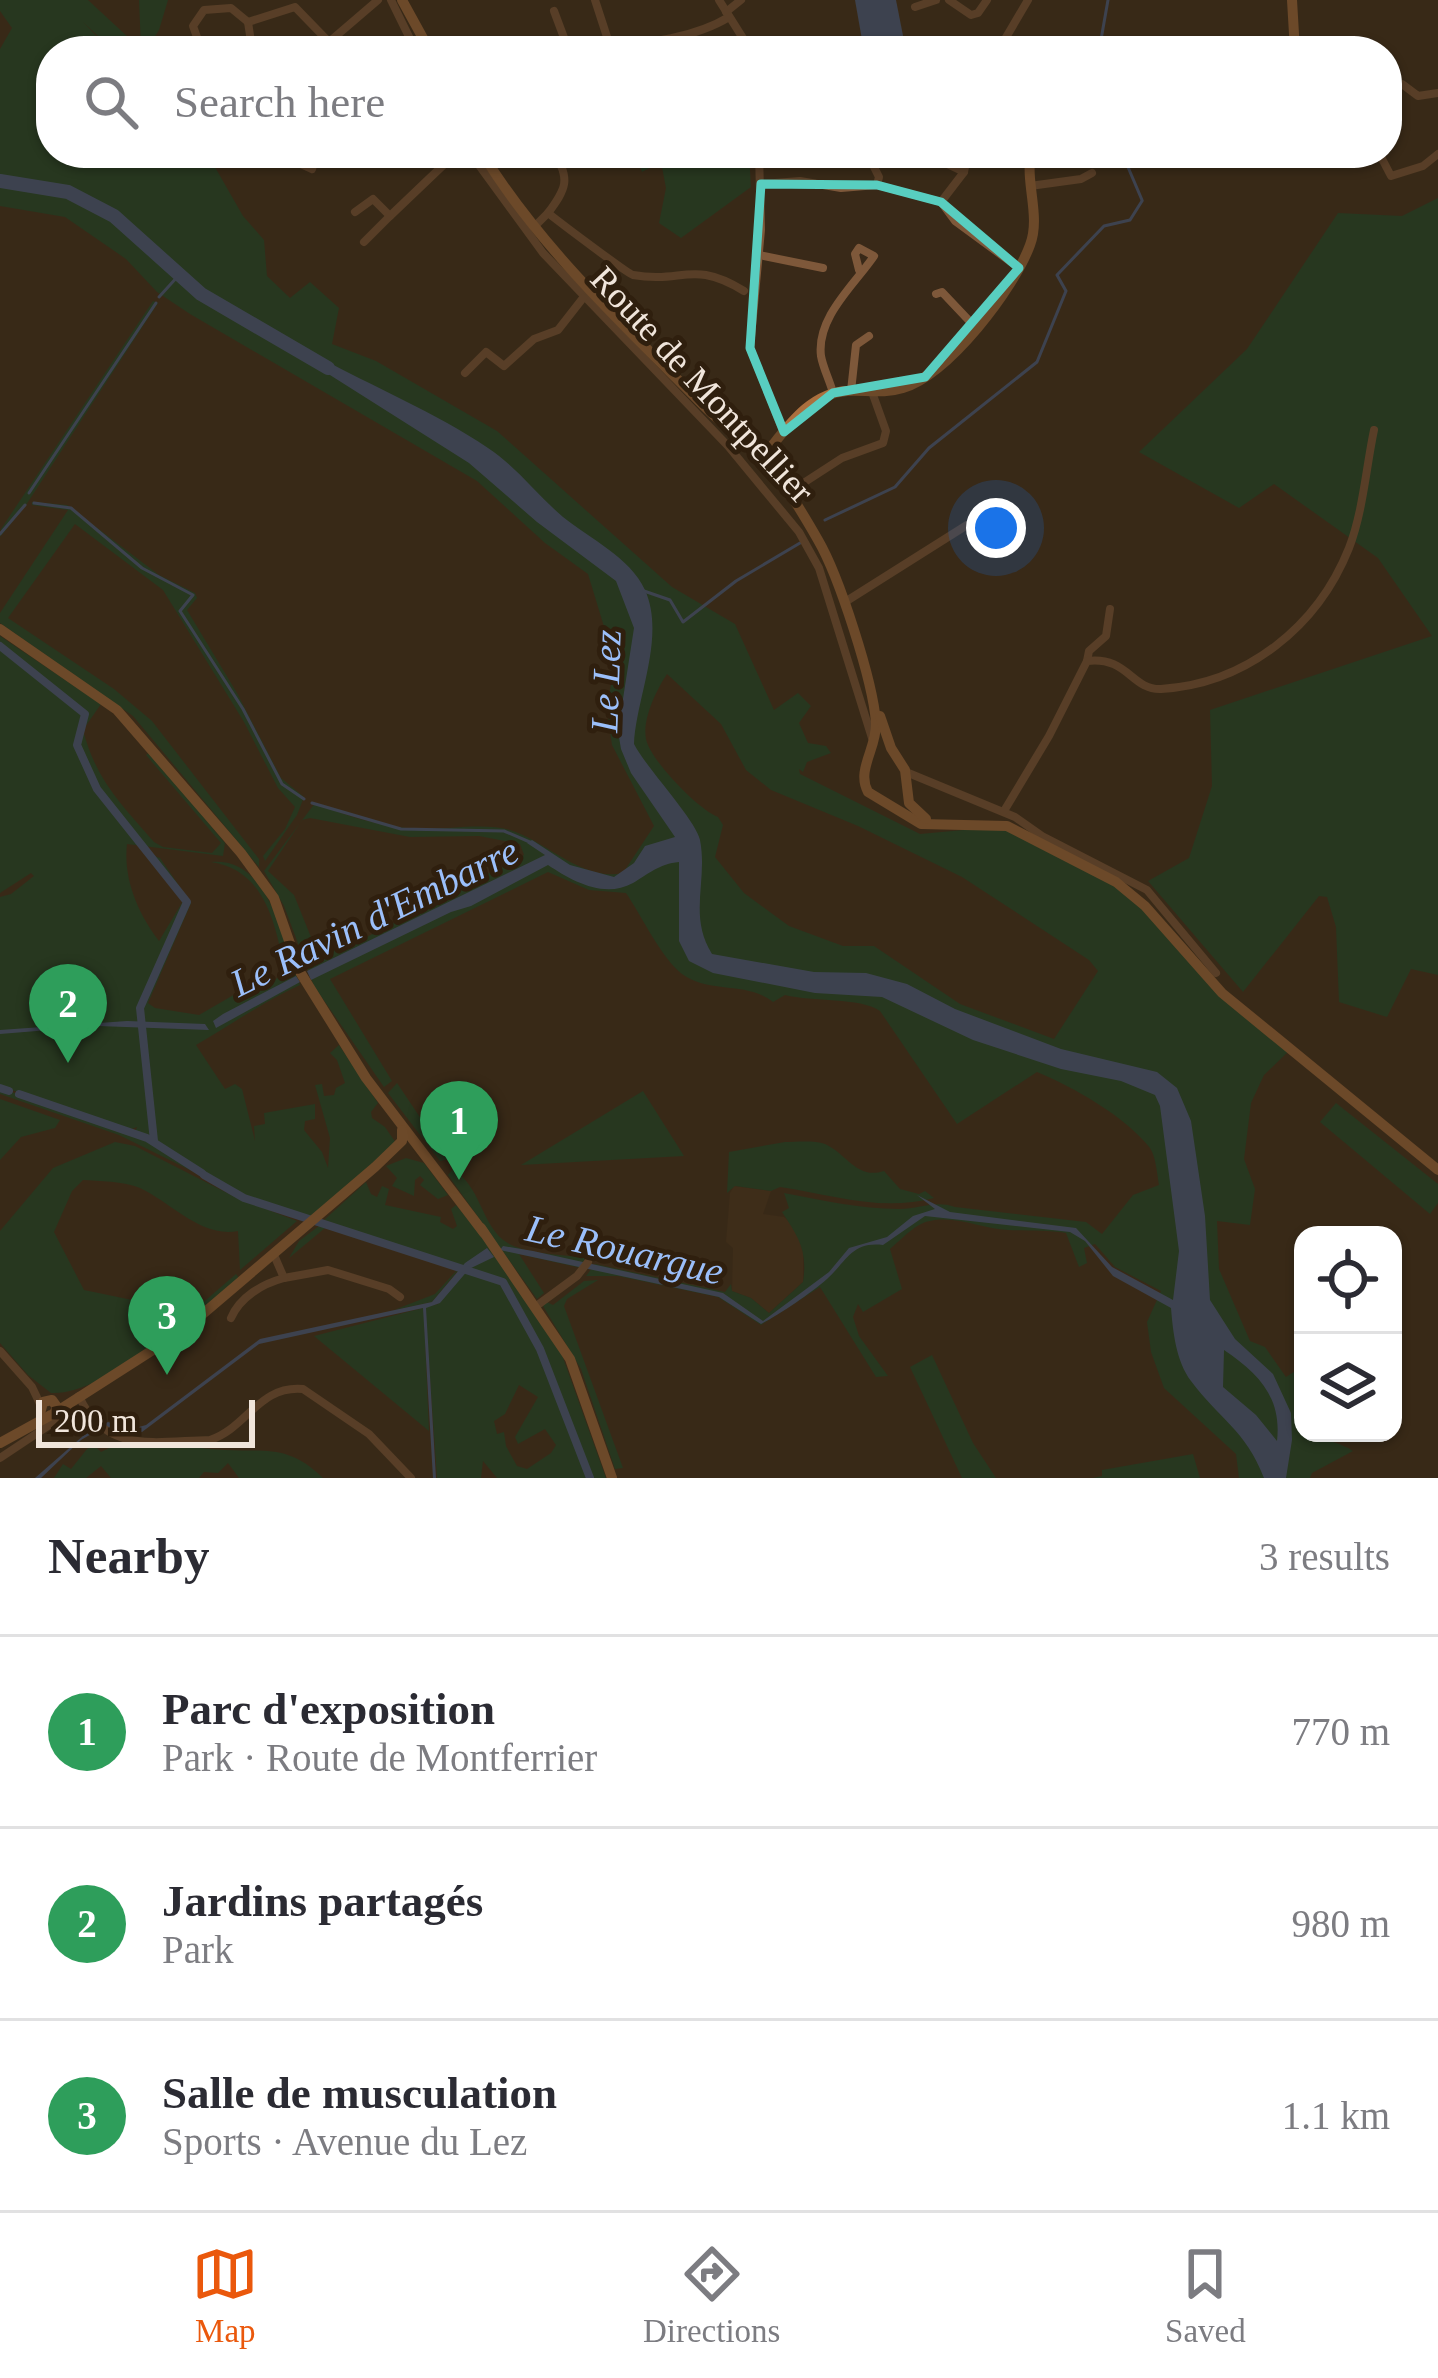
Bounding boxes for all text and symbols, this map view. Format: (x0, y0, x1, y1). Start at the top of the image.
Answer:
search box (36, 36, 1402, 168)
icon: search (78, 69, 144, 135)
text: Search here (174, 77, 385, 127)
street label: Route de Montpellier (583, 258, 822, 511)
your location (966, 498, 1026, 558)
water label: Le Lez (582, 629, 629, 734)
water label: Le Ravin d'Embarre (223, 828, 525, 1005)
pin: 2 (29, 964, 107, 1063)
pin: 1 (420, 1081, 498, 1180)
water label: Le Rouargue (521, 1206, 728, 1294)
map controls (1294, 1226, 1402, 1442)
button: locate (1294, 1226, 1402, 1334)
pin: 3 (128, 1276, 206, 1375)
button: layers (1294, 1334, 1402, 1442)
scale bar (36, 1394, 255, 1447)
text: 200 m (54, 1403, 137, 1439)
text: Nearby (48, 1528, 209, 1584)
text: 3 results (1259, 1535, 1390, 1578)
text: Parc d'exposition (162, 1684, 495, 1734)
text: 1 (77, 1710, 97, 1753)
text: 770 m (1291, 1710, 1390, 1753)
text: Park · Route de Montferrier (162, 1736, 597, 1779)
text: Jardins partagés (162, 1876, 483, 1926)
text: 2 (77, 1902, 97, 1945)
text: 980 m (1291, 1902, 1390, 1945)
text: Park (162, 1928, 234, 1971)
text: Salle de musculation (162, 2068, 557, 2118)
text: 3 (77, 2094, 97, 2137)
text: 1.1 km (1282, 2094, 1390, 2137)
text: Sports · Avenue du Lez (162, 2120, 527, 2163)
tab: Map (192, 2241, 258, 2350)
tab: Directions (643, 2241, 780, 2350)
tab: Saved (1165, 2241, 1246, 2350)

